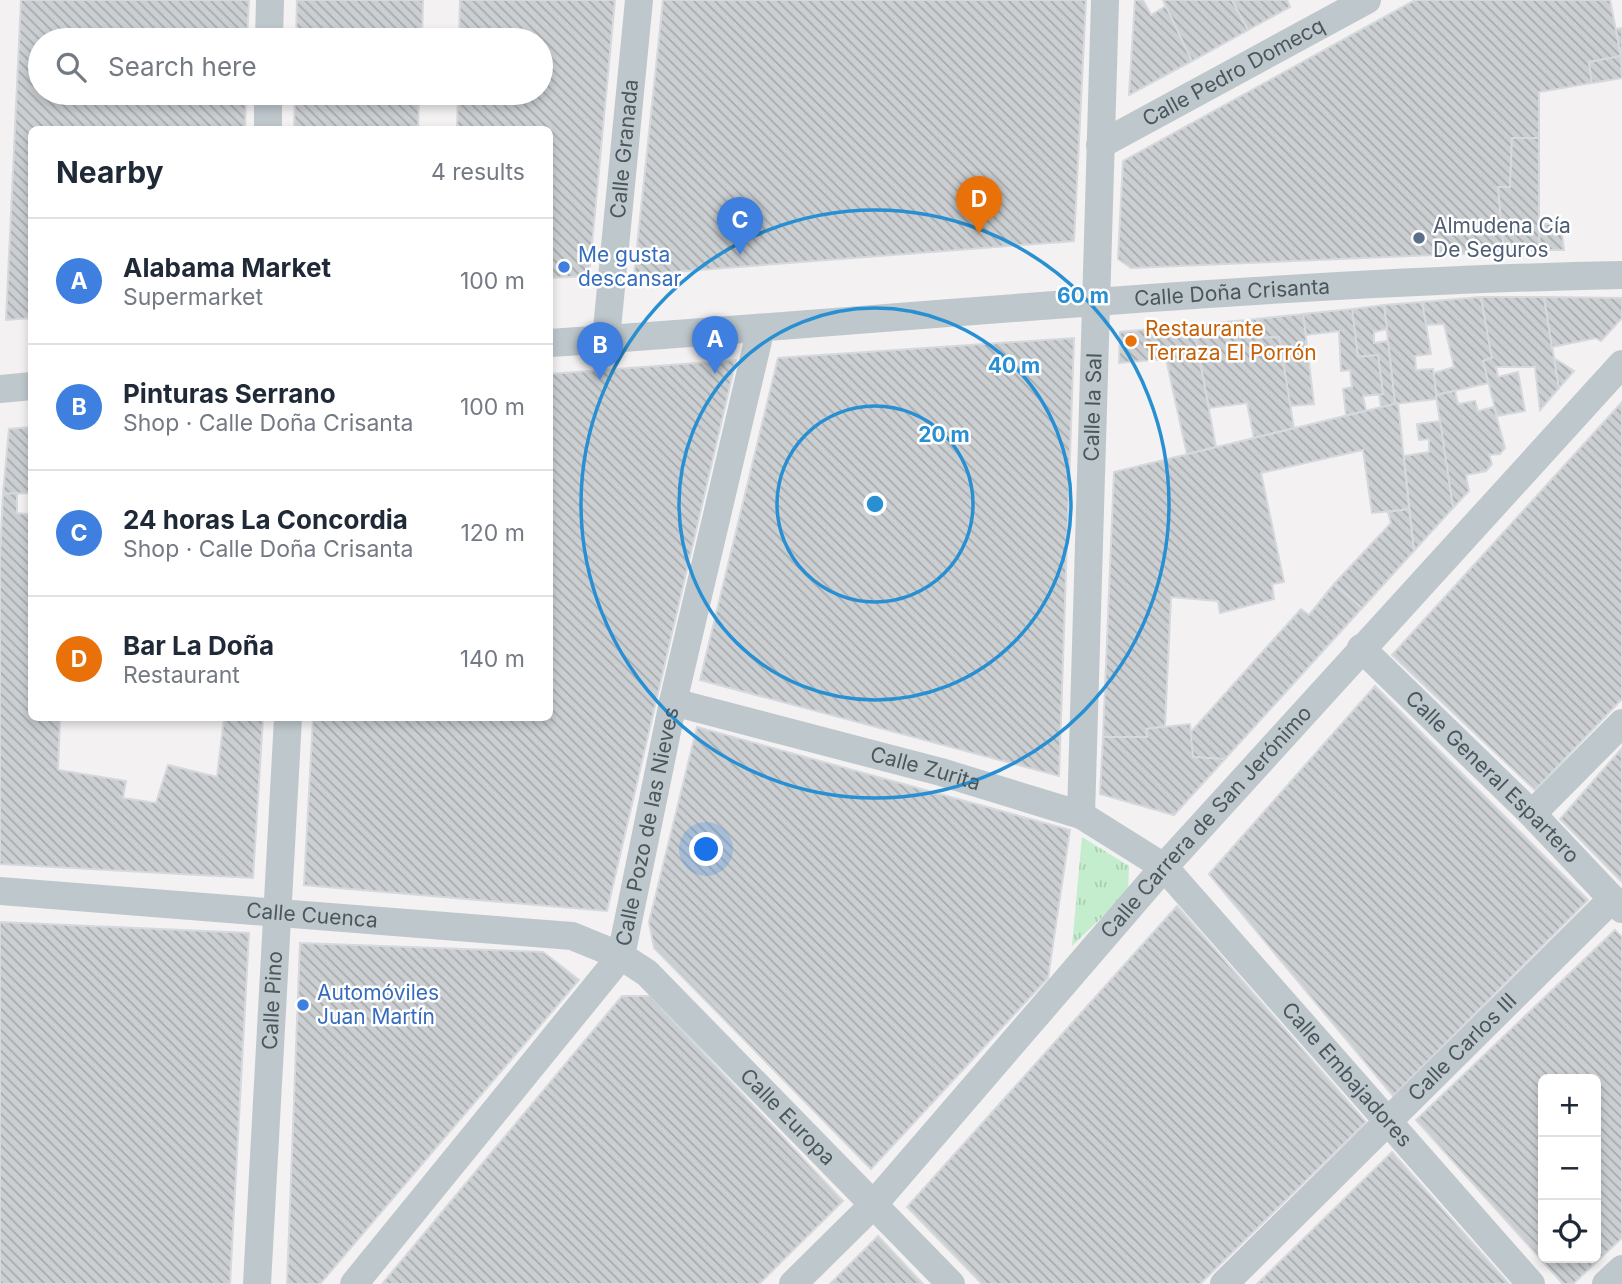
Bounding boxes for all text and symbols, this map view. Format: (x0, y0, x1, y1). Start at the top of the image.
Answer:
street label: Calle Pedro Domecq (1138, 13, 1329, 132)
search box (28, 28, 553, 105)
icon: search (52, 48, 90, 86)
text: Search here (108, 51, 257, 82)
street label: Calle Granada (605, 78, 643, 220)
text: Nearby (56, 154, 164, 190)
text: 4 results (431, 158, 525, 186)
pin: D (956, 176, 1002, 234)
pin: C (717, 197, 763, 255)
place label: Almudena Cía De Seguros (1433, 213, 1571, 262)
marker: Almudena Cía De Seguros (1411, 230, 1427, 246)
place label: Me gusta descansar (578, 242, 681, 291)
text: Alabama Market (123, 252, 331, 283)
marker: Me gusta descansar (556, 259, 572, 275)
text: A (70, 267, 88, 295)
text: 100 m (460, 267, 525, 295)
street label: Calle Doña Crisanta (1133, 274, 1331, 311)
text: Supermarket (123, 283, 263, 311)
text: 60 m (1057, 283, 1109, 308)
pin: A (692, 316, 738, 374)
place label: Restaurante Terraza El Porrón (1145, 316, 1317, 365)
pin: B (577, 322, 623, 380)
marker: Restaurante Terraza El Porrón (1123, 333, 1139, 349)
street label: Calle la Sal (1078, 352, 1107, 462)
text: 40 m (988, 353, 1040, 378)
text: Pinturas Serrano (123, 378, 336, 409)
text: B (71, 393, 87, 421)
text: 100 m (460, 393, 525, 421)
text: Shop · Calle Doña Crisanta (123, 409, 413, 437)
text: 20 m (918, 422, 970, 447)
centre of rings (863, 492, 887, 516)
text: 24 horas La Concordia (123, 504, 408, 535)
text: C (70, 519, 88, 547)
text: 120 m (460, 519, 525, 547)
text: Shop · Calle Doña Crisanta (123, 535, 413, 563)
text: Bar La Doña (123, 630, 274, 661)
text: D (71, 645, 87, 673)
text: 140 m (460, 645, 525, 673)
text: Restaurant (123, 661, 240, 689)
street label: Calle General Espartero (1400, 685, 1585, 868)
street label: Calle Carrera de San Jerónimo (1095, 700, 1317, 943)
street label: Calle Pozo de las Nieves (610, 705, 684, 948)
street label: Calle Zurita (868, 741, 984, 795)
your location (689, 832, 723, 866)
street label: Calle Cuenca (245, 897, 379, 933)
street label: Calle Pino (257, 950, 287, 1051)
place label: Automóviles Juan Martín (317, 980, 439, 1029)
street label: Calle Carlos III (1403, 988, 1522, 1106)
marker: Automóviles Juan Martín (295, 997, 311, 1013)
street label: Calle Embajadores (1277, 997, 1417, 1152)
street label: Calle Europa (735, 1063, 841, 1170)
map controls (1538, 1074, 1601, 1263)
button: + (1538, 1074, 1601, 1137)
button: − (1538, 1137, 1601, 1200)
button: locate (1538, 1200, 1601, 1263)

